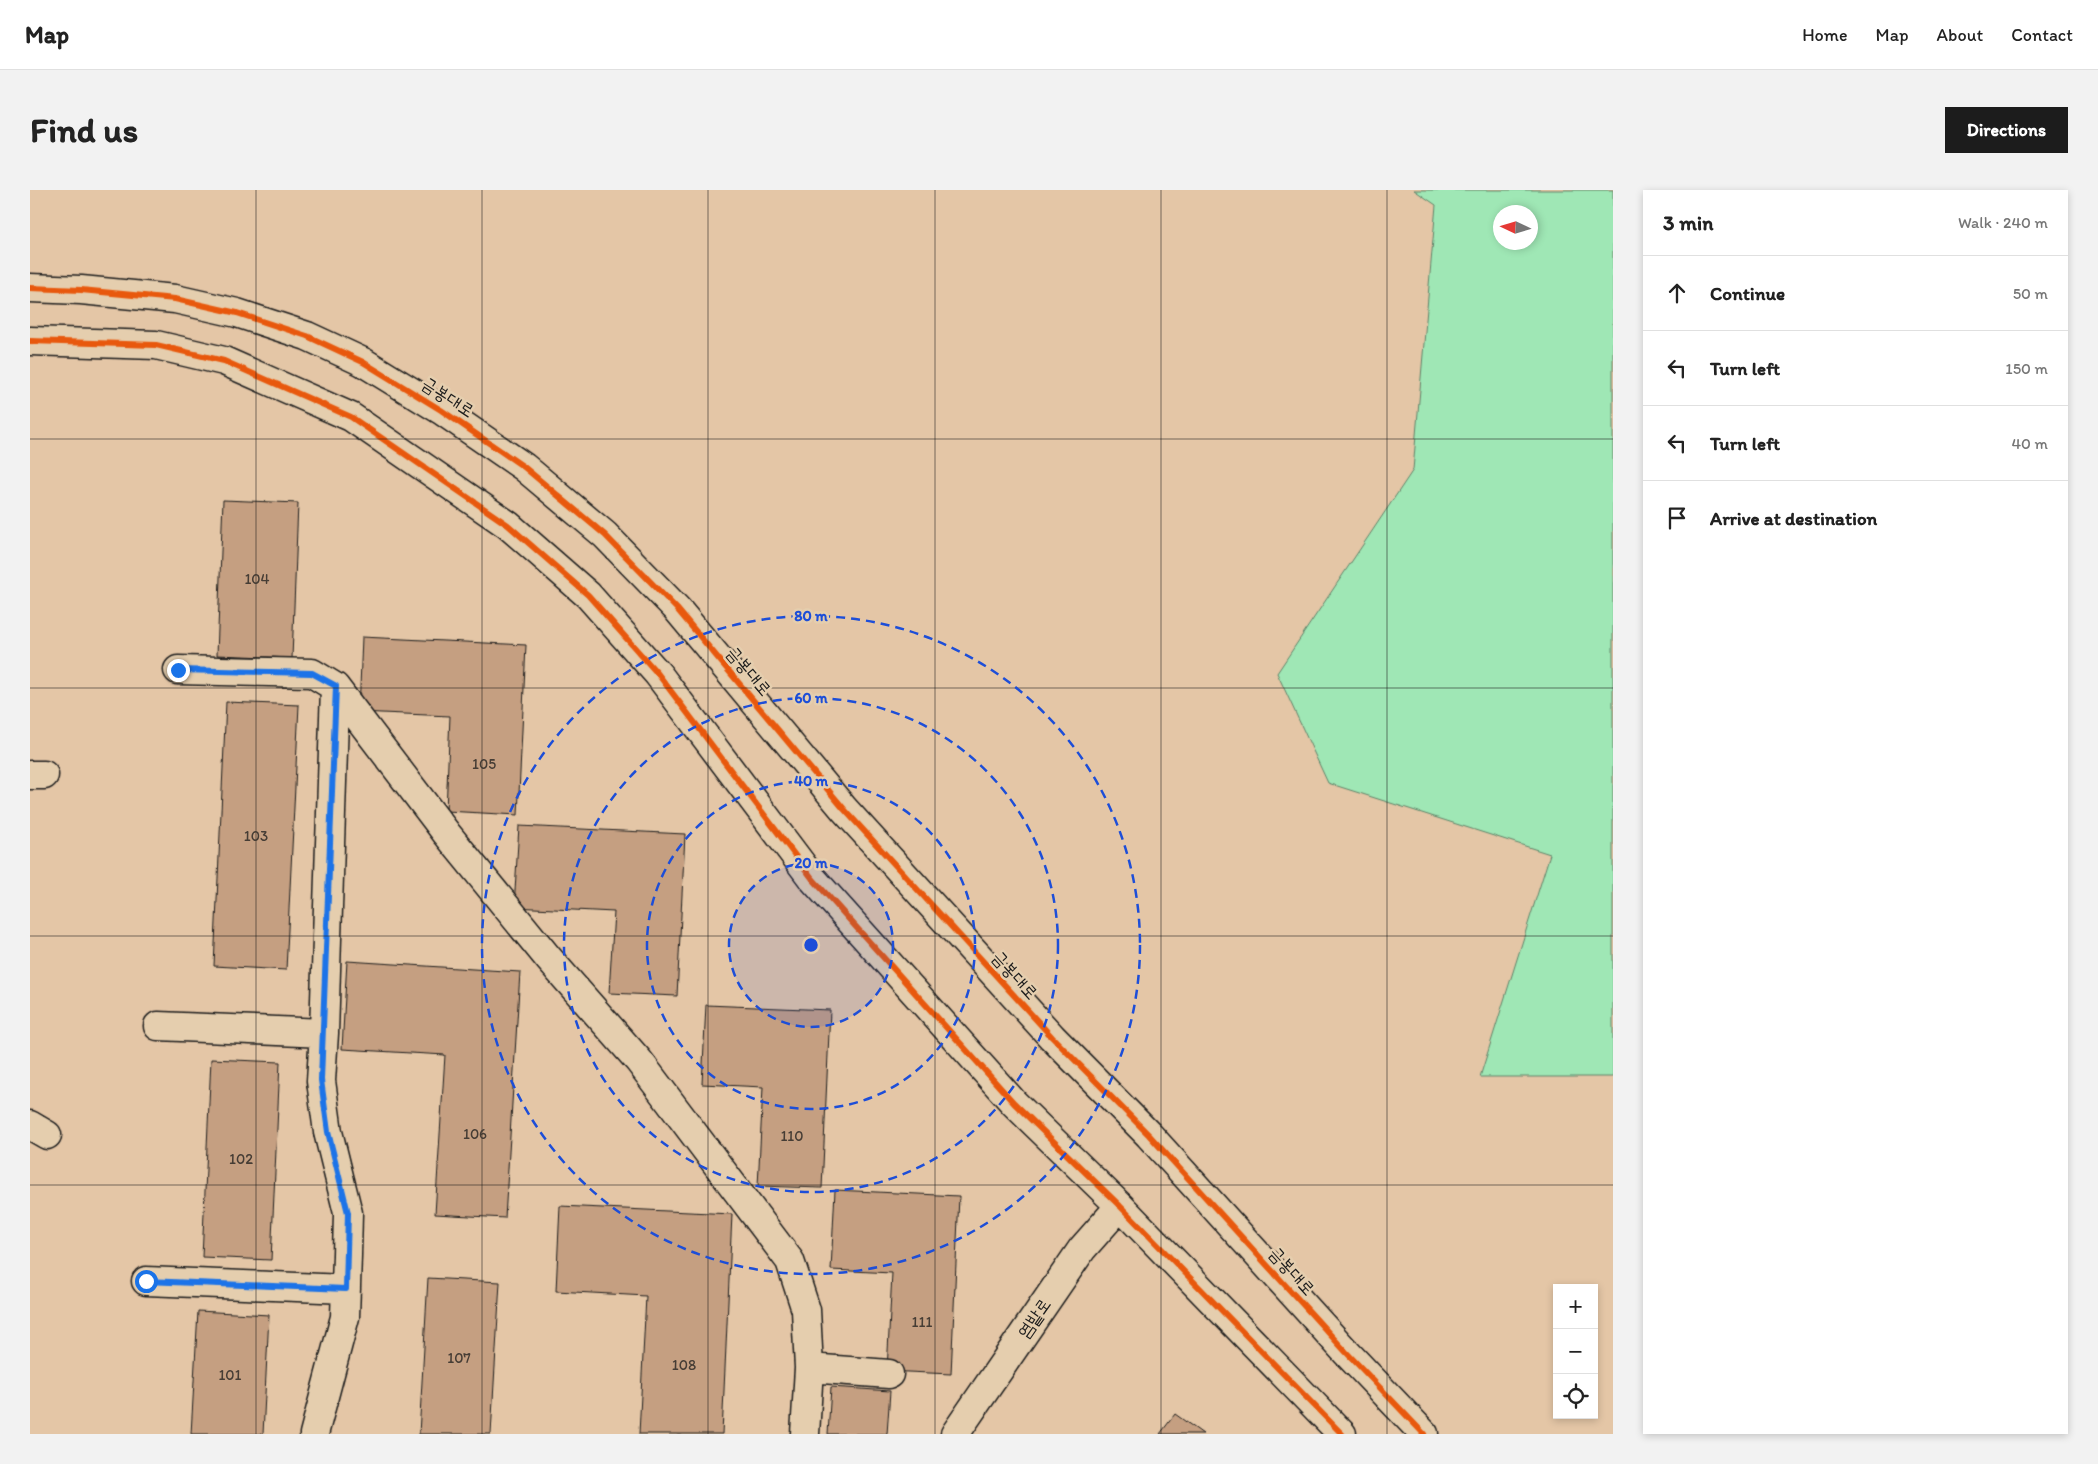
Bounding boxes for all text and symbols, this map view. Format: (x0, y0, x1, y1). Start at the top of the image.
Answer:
text: Map (25, 20, 69, 49)
text: Home (1802, 24, 1848, 46)
text: Map (1876, 24, 1909, 46)
text: About (1937, 24, 1983, 46)
text: Contact (2011, 24, 2073, 46)
button: Directions (1945, 107, 2068, 153)
text: Find us (30, 109, 138, 151)
north arrow (1493, 205, 1538, 250)
text: 3 min (1663, 210, 1713, 235)
text: Walk · 240 m (1958, 213, 2048, 232)
icon: ahead (1663, 279, 1691, 307)
text: Continue (1710, 282, 1785, 305)
text: 50 m (2013, 284, 2048, 303)
icon: left (1663, 354, 1691, 382)
text: Turn left (1710, 357, 1780, 380)
text: 150 m (2005, 359, 2048, 378)
street label: 금봉대로 (418, 372, 478, 422)
icon: left (1663, 429, 1691, 457)
text: Turn left (1710, 432, 1780, 455)
text: 40 m (2011, 434, 2048, 453)
icon: arrive (1663, 504, 1691, 532)
text: Arrive at destination (1710, 507, 1877, 530)
house number: 104 (244, 570, 270, 588)
text: 80 m (794, 607, 828, 625)
street label: 금봉대로 (722, 642, 776, 700)
route end (167, 659, 190, 682)
text: 60 m (794, 689, 828, 707)
house number: 105 (472, 755, 496, 773)
text: 40 m (794, 772, 829, 790)
house number: 103 (244, 827, 268, 845)
text: 20 m (794, 854, 828, 872)
centre of rings (802, 936, 820, 954)
street label: 금봉대로 (987, 946, 1043, 1004)
house number: 106 (463, 1125, 487, 1143)
house number: 110 (780, 1127, 804, 1145)
house number: 102 (229, 1150, 253, 1168)
street label: 금봉대로 (1264, 1242, 1320, 1300)
route start (135, 1270, 158, 1293)
map controls (1553, 1284, 1598, 1419)
button: + (1553, 1284, 1598, 1329)
street label: 염밭로 (1013, 1294, 1055, 1342)
house number: 111 (912, 1313, 932, 1331)
button: − (1553, 1329, 1598, 1374)
house number: 107 (447, 1349, 471, 1367)
house number: 108 (672, 1356, 696, 1374)
house number: 101 (218, 1366, 242, 1384)
button: locate (1553, 1374, 1598, 1419)

